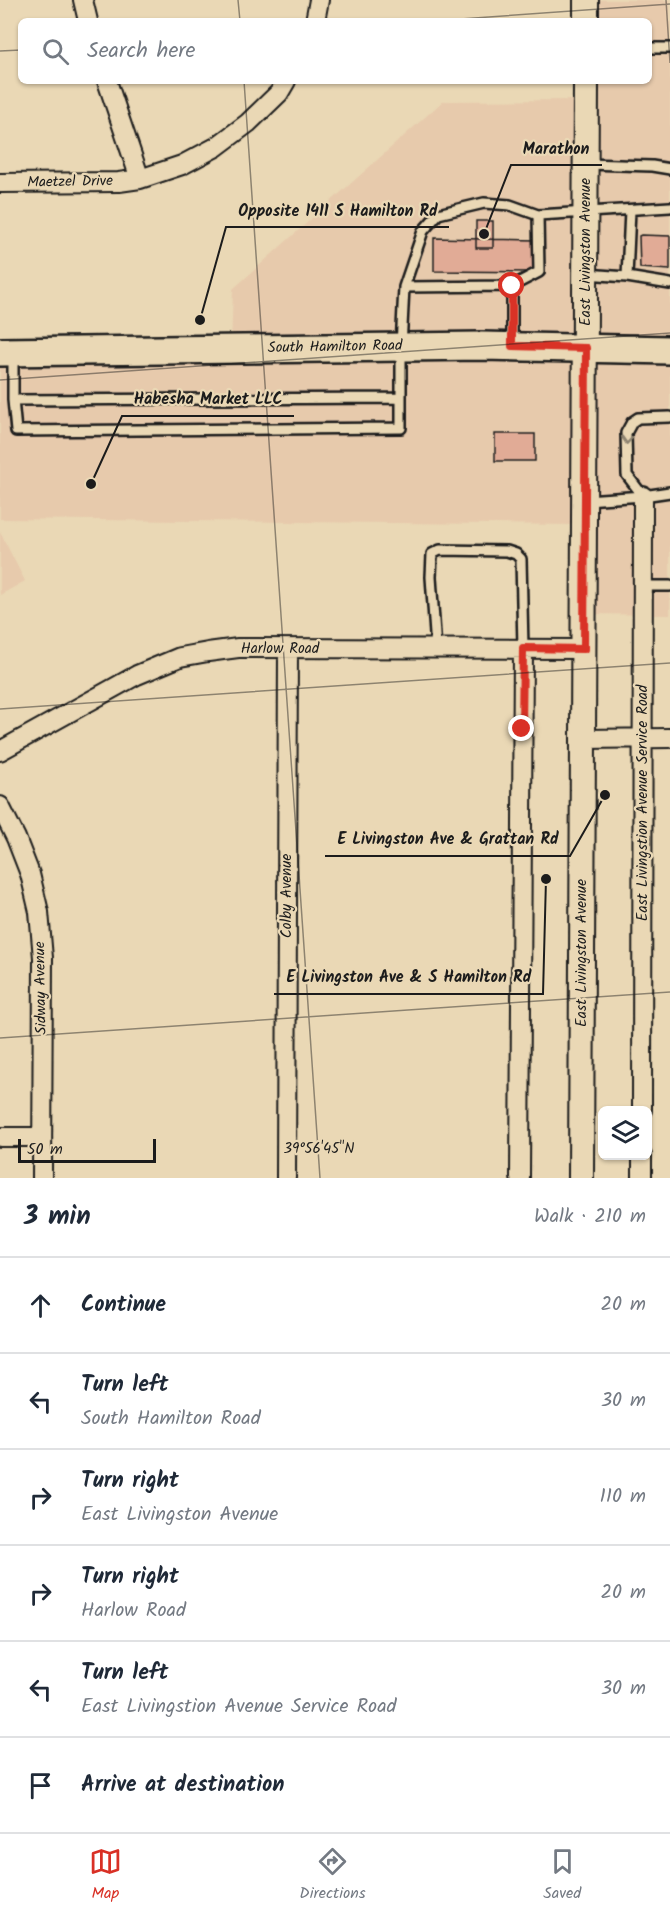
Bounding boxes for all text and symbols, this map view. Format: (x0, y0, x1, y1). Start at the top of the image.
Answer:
search box (18, 18, 652, 84)
text: Search here (87, 34, 195, 69)
icon: search (39, 35, 72, 68)
callout: Marathon (511, 131, 602, 165)
text: Marathon (523, 137, 589, 162)
street label: Maetzel Drive (27, 169, 113, 195)
street label: East Livingston Avenue (574, 178, 598, 326)
callout: Opposite 1411 S Hamilton Rd (226, 193, 449, 227)
text: Opposite 1411 S Hamilton Rd (238, 199, 438, 224)
route start (498, 272, 524, 298)
street label: South Hamilton Road (267, 334, 403, 360)
callout: Habesha Market LLC (122, 382, 294, 416)
text: Habesha Market LLC (134, 387, 282, 412)
one-way arrow (621, 435, 634, 444)
street label: Harlow Road (241, 637, 320, 661)
street label: East Livingstion Avenue Service Road (631, 684, 655, 921)
route end (508, 715, 534, 741)
callout: E Livingston Ave & Grattan Rd (325, 822, 570, 856)
text: E Livingston Ave & Grattan Rd (337, 827, 559, 852)
street label: Colby Avenue (275, 853, 299, 938)
street label: East Livingston Avenue (570, 879, 594, 1027)
street label: Sidway Avenue (28, 941, 54, 1035)
callout: E Livingston Ave & S Hamilton Rd (274, 960, 543, 994)
text: E Livingston Ave & S Hamilton Rd (287, 965, 532, 990)
map controls (598, 1106, 652, 1160)
button: layers (598, 1106, 652, 1160)
scale bar (18, 1136, 156, 1164)
text: 50 m (27, 1137, 63, 1162)
text: 39°56'45"N (284, 1137, 354, 1161)
text: 3 min (24, 1196, 91, 1238)
text: Walk · 210 m (534, 1201, 646, 1233)
text: Continue (81, 1288, 166, 1323)
icon: ahead (24, 1289, 57, 1322)
text: 20 m (600, 1289, 646, 1321)
text: Turn left (81, 1368, 168, 1403)
icon: left (24, 1385, 57, 1418)
text: 30 m (601, 1385, 646, 1417)
text: South Hamilton Road (81, 1403, 261, 1435)
text: Turn right (81, 1464, 179, 1499)
icon: right (24, 1481, 57, 1514)
text: 110 m (600, 1481, 646, 1513)
text: East Livingston Avenue (81, 1499, 278, 1531)
text: Turn right (81, 1560, 179, 1595)
icon: right (24, 1577, 57, 1610)
text: 20 m (600, 1577, 646, 1609)
text: Harlow Road (81, 1595, 186, 1627)
text: Turn left (81, 1656, 168, 1691)
icon: left (24, 1673, 57, 1706)
text: 30 m (601, 1673, 646, 1705)
text: East Livingstion Avenue Service Road (81, 1691, 397, 1723)
text: Arrive at destination (81, 1768, 284, 1803)
icon: arrive (24, 1769, 57, 1802)
tab: Map (89, 1845, 122, 1906)
tab: Directions (299, 1845, 366, 1906)
tab: Saved (543, 1845, 581, 1906)

